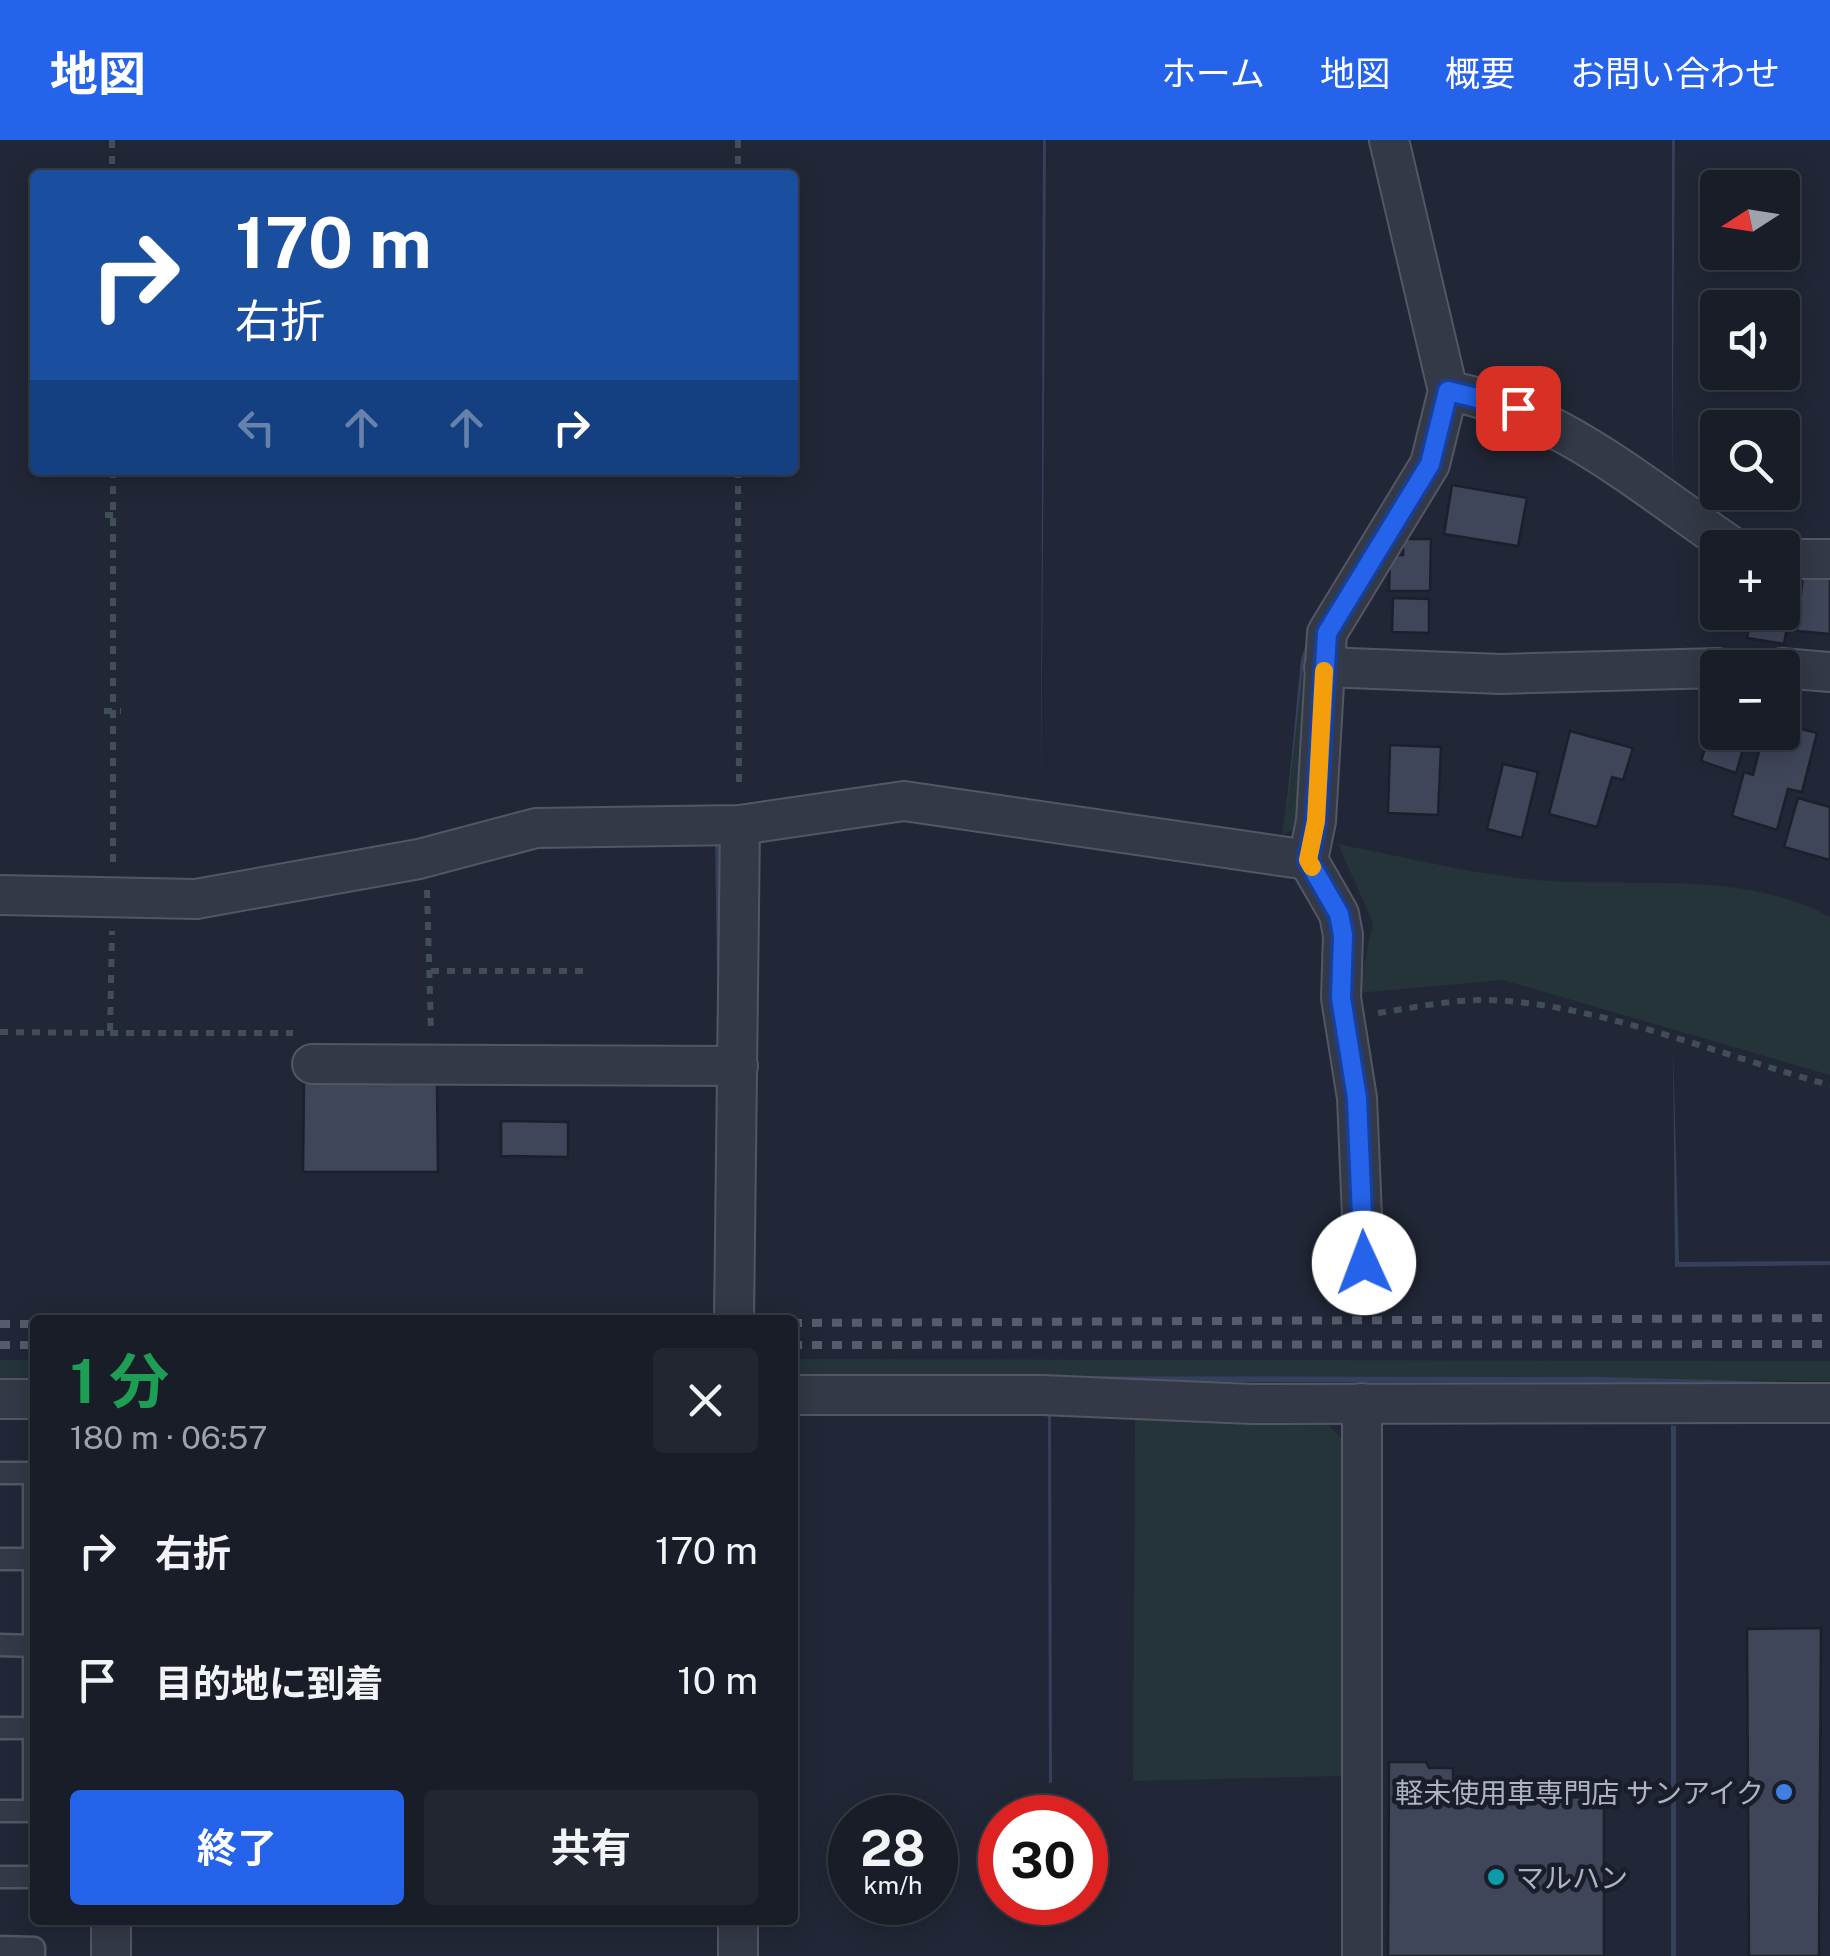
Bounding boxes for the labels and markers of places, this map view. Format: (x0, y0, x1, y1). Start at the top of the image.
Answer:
pin (1476, 366, 1561, 451)
place label: 軽未使用車専門店 サンアイク (1395, 1776, 1764, 1809)
marker: 軽未使用車専門店 サンアイク (1773, 1781, 1795, 1803)
place label: マルハン (1516, 1861, 1628, 1894)
marker: マルハン (1485, 1866, 1507, 1888)

